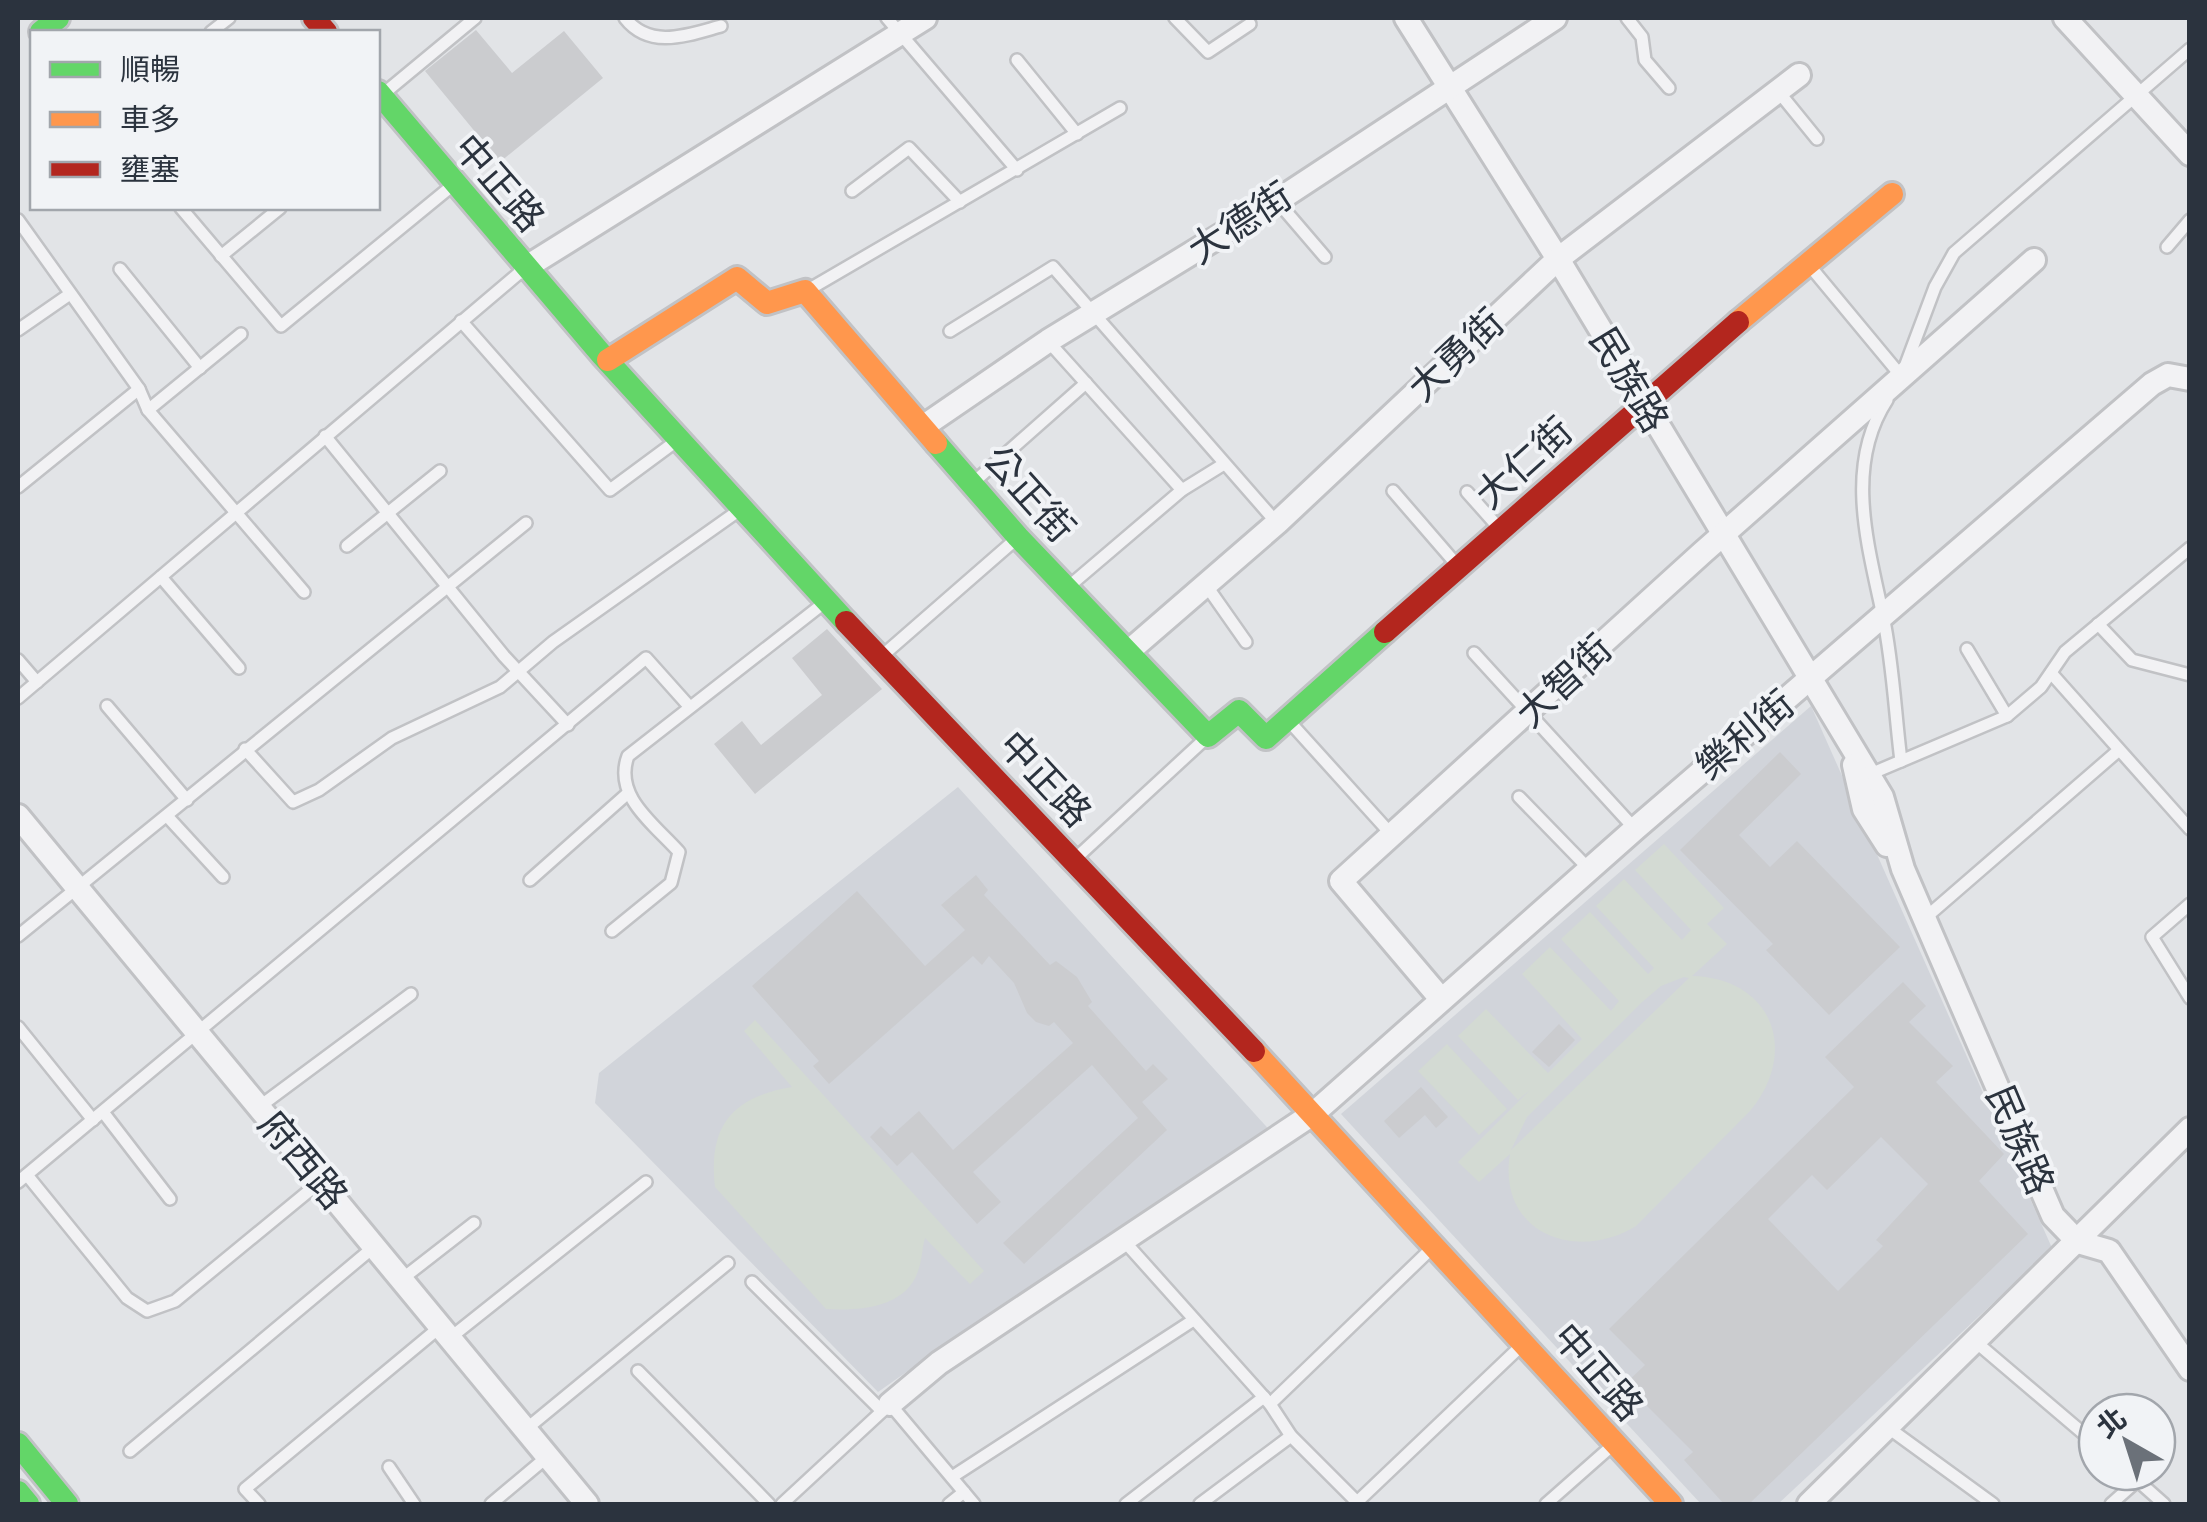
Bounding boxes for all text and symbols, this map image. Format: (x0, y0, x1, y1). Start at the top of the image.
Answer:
legend (30, 30, 380, 210)
text: 順暢 (120, 52, 180, 89)
text: 車多 (120, 102, 180, 139)
street label: 中正路 (443, 125, 554, 242)
text: 壅塞 (120, 152, 180, 189)
street label: 大德街 (1180, 173, 1301, 274)
street label: 大勇街 (1399, 299, 1514, 411)
street label: 民族路 (1579, 319, 1678, 441)
street label: 大仁街 (1466, 408, 1582, 519)
street label: 公正街 (973, 436, 1084, 552)
street label: 大智街 (1507, 625, 1622, 737)
street label: 樂利街 (1687, 681, 1804, 790)
street label: 中正路 (989, 722, 1101, 837)
street label: 民族路 (1976, 1079, 2063, 1202)
street label: 府西路 (248, 1102, 357, 1219)
street label: 中正路 (1542, 1314, 1653, 1431)
north arrow (2077, 1392, 2177, 1492)
text: 北 (2090, 1401, 2133, 1445)

